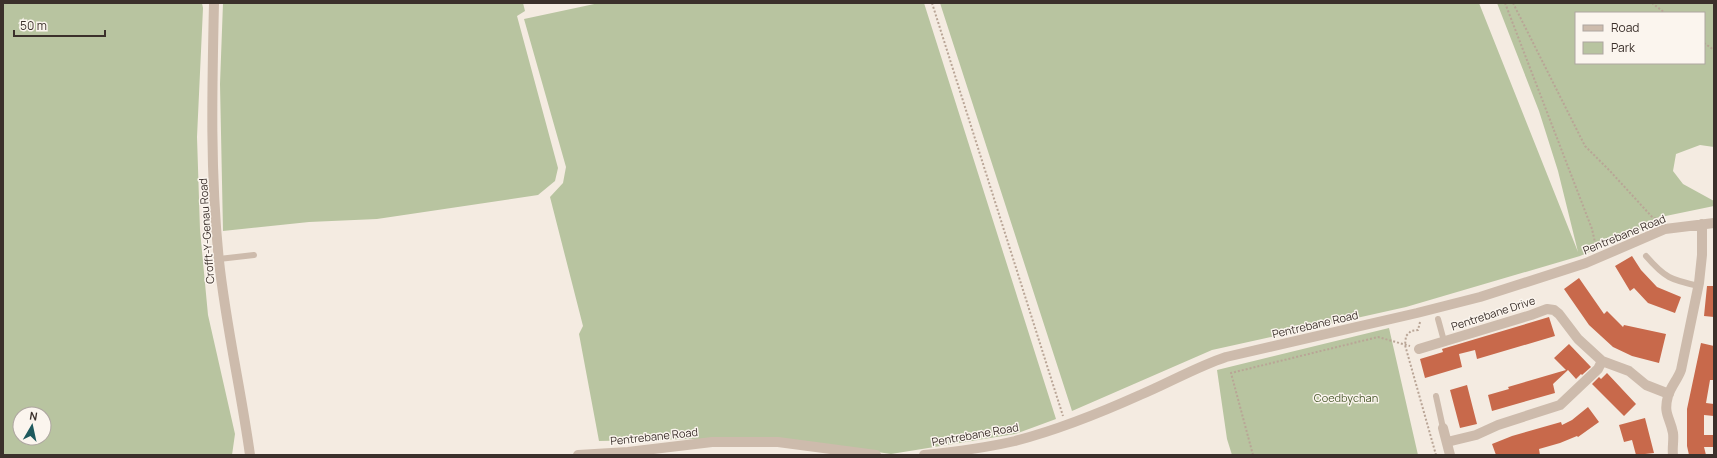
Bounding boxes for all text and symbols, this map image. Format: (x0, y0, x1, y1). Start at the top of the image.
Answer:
scale bar (14, 12, 105, 38)
legend (1575, 12, 1705, 64)
text: 50 m (20, 17, 47, 34)
text: Road (1611, 19, 1639, 36)
text: Park (1611, 39, 1636, 56)
street label: Crofft-Y-Genau Road (195, 178, 217, 284)
street label: Pentrebane Road (1580, 211, 1668, 257)
street label: Pentrebane Drive (1449, 292, 1537, 334)
street label: Pentrebane Road (1270, 307, 1360, 341)
park label: Coedbychan (1314, 390, 1378, 405)
north arrow (12, 406, 52, 446)
text: N (29, 408, 39, 424)
street label: Pentrebane Road (930, 419, 1020, 449)
street label: Pentrebane Road (609, 424, 699, 448)

